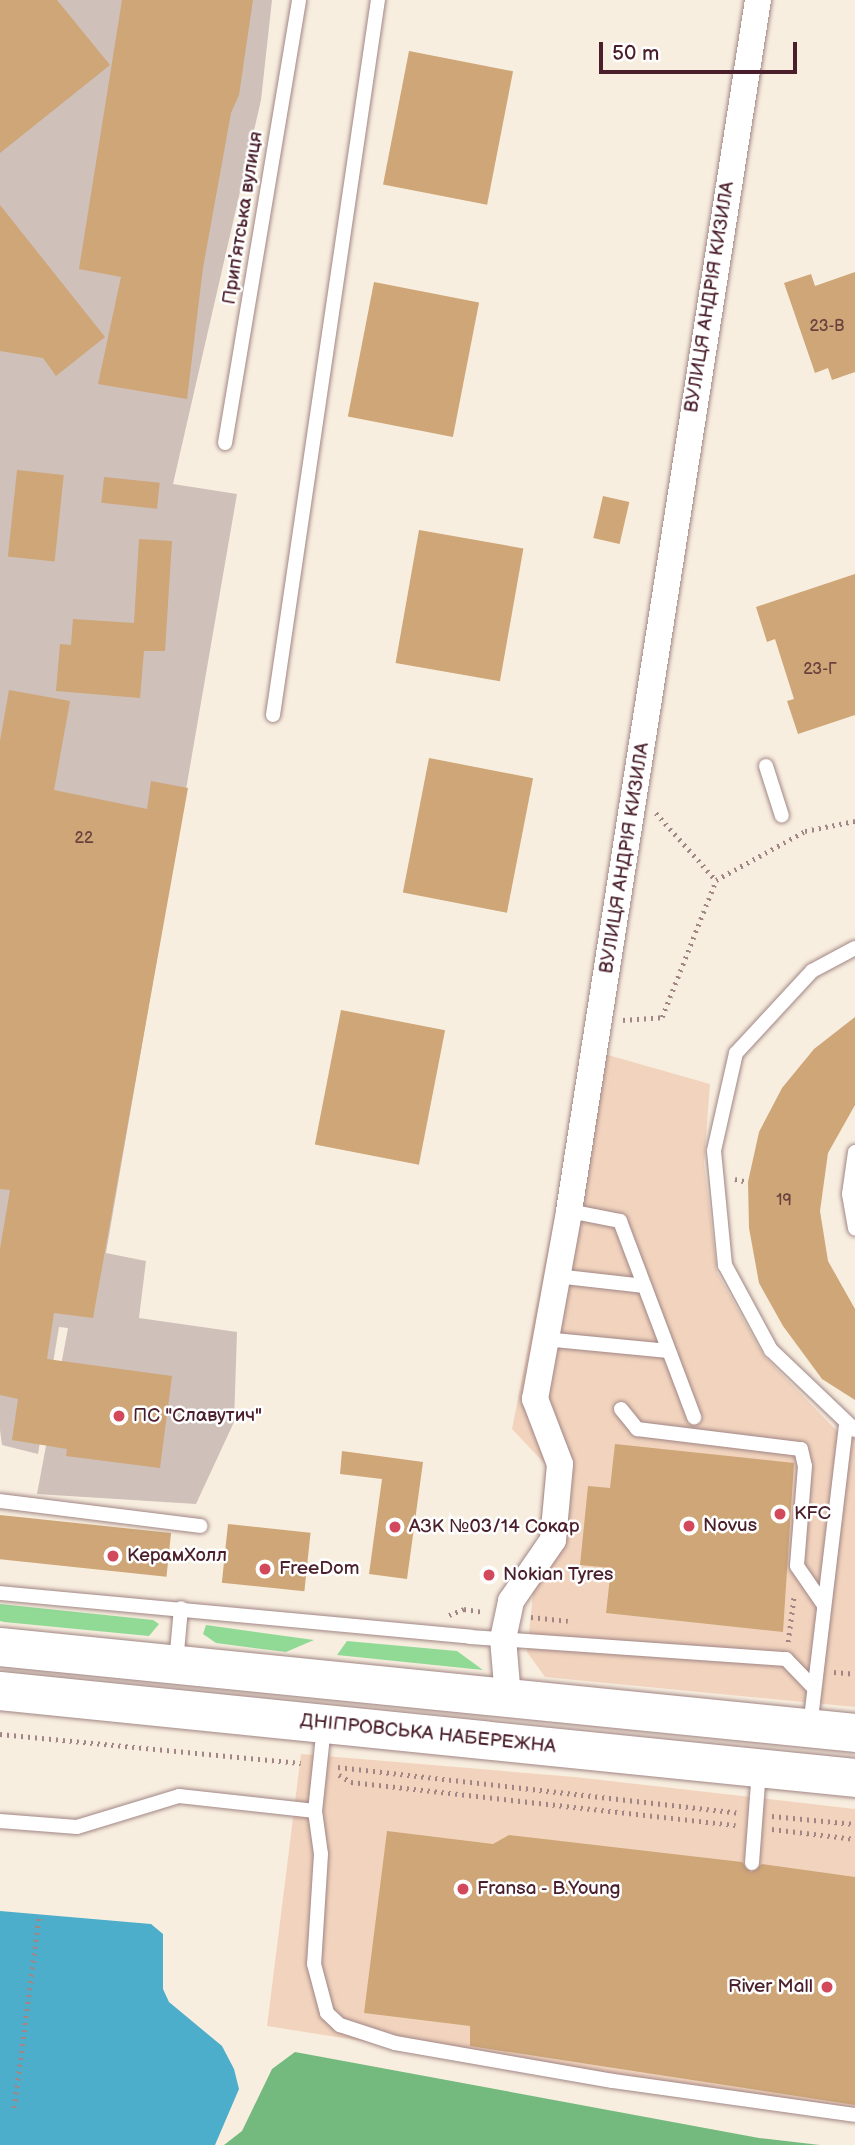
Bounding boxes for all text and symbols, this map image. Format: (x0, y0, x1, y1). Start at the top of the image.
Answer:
scale bar (603, 28, 801, 72)
text: 50 m (612, 41, 659, 66)
street label: Припʼятська вулиця (218, 130, 268, 306)
street label: ВУЛИЦЯ АНДРІЯ КИЗИЛА (680, 180, 740, 414)
house number: 23-В (810, 317, 844, 337)
house number: 23-Г (803, 660, 837, 680)
street label: ВУЛИЦЯ АНДРІЯ КИЗИЛА (595, 741, 655, 975)
house number: 22 (75, 829, 93, 849)
house number: 19 (776, 1191, 792, 1211)
place label: ПС "Славутич" (133, 1405, 262, 1427)
marker: ПС "Славутич" (111, 1408, 127, 1424)
place label: KFC (794, 1503, 831, 1525)
marker: KFC (772, 1506, 788, 1522)
place label: Novus (703, 1515, 757, 1537)
place label: АЗК №03/14 Сокар (409, 1516, 579, 1538)
marker: Novus (681, 1518, 697, 1534)
marker: АЗК №03/14 Сокар (387, 1519, 403, 1535)
place label: КерамХолл (127, 1545, 227, 1567)
marker: КерамХолл (105, 1548, 121, 1564)
place label: FreeDom (279, 1558, 359, 1580)
marker: FreeDom (257, 1561, 273, 1577)
place label: Nokian Tyres (503, 1564, 614, 1586)
marker: Nokian Tyres (481, 1567, 497, 1583)
street label: ДНІПРОВСЬКА НАБЕРЕЖНА (299, 1709, 557, 1759)
place label: Fransa - B.Young (477, 1878, 622, 1900)
marker: Fransa - B.Young (455, 1881, 471, 1897)
place label: River Mall (728, 1976, 813, 1998)
marker: River Mall (819, 1979, 835, 1995)

